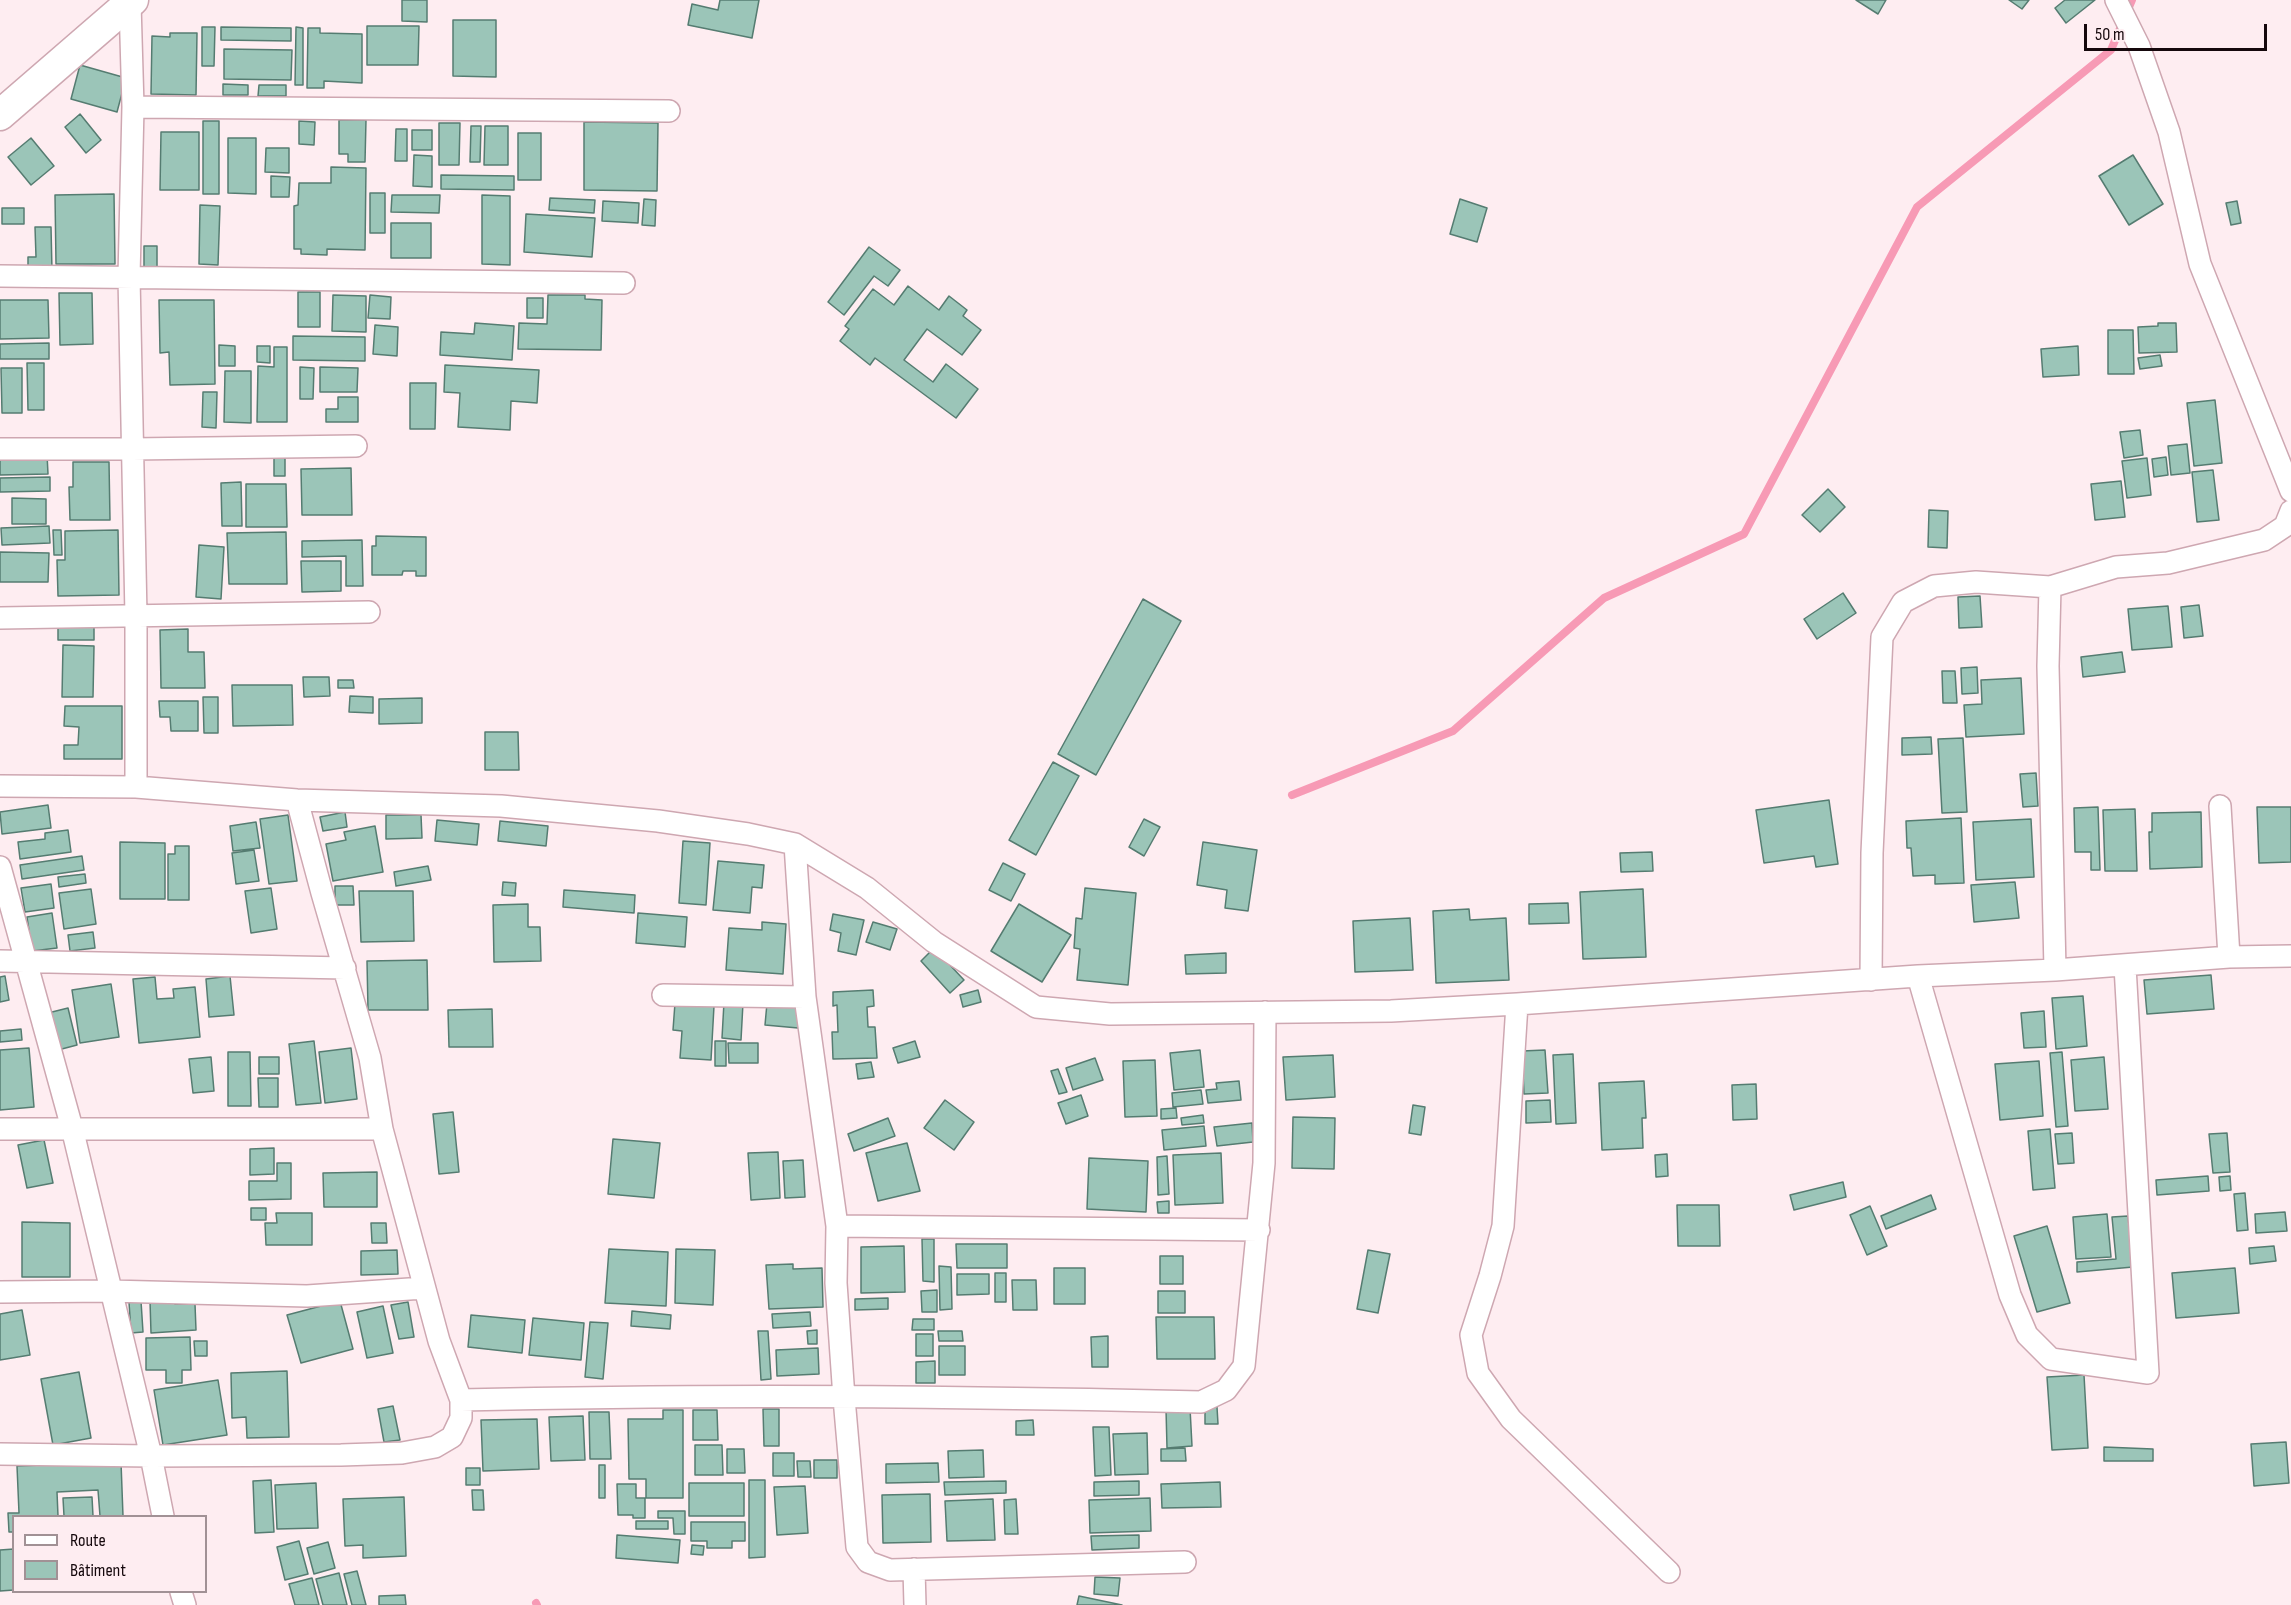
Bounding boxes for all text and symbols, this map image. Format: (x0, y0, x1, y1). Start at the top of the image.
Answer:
scale bar (2087, 12, 2270, 50)
text: 50 m (2095, 24, 2125, 45)
legend (12, 1515, 207, 1593)
text: Route (70, 1530, 106, 1551)
text: Bâtiment (70, 1560, 126, 1581)

